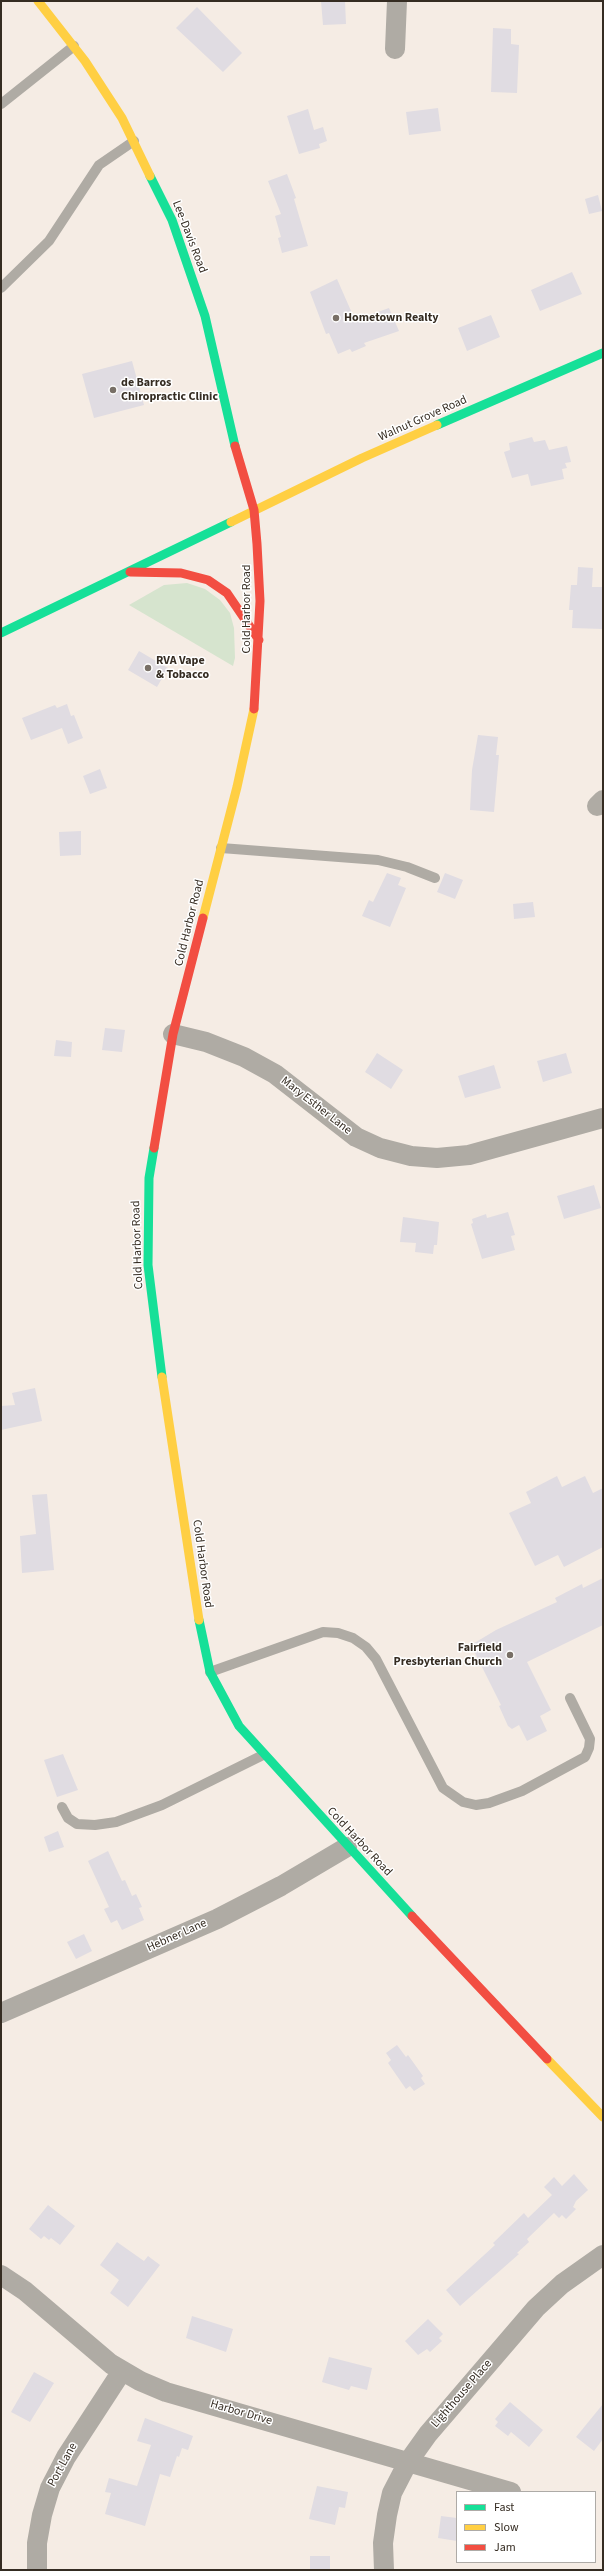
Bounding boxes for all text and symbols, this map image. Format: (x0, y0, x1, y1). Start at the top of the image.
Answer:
street label: Lee-Davis Road (169, 199, 209, 275)
place label: Hometown Realty (344, 311, 439, 325)
marker: Hometown Realty (331, 313, 341, 323)
place label: de Barros Chiropractic Clinic (121, 376, 218, 404)
marker: de Barros Chiropractic Clinic (108, 385, 118, 395)
street label: Walnut Grove Road (376, 393, 470, 445)
street label: Cold Harbor Road (240, 565, 254, 653)
place label: RVA Vape & Tobacco (156, 654, 209, 682)
marker: RVA Vape & Tobacco (143, 663, 153, 673)
street label: Cold Harbor Road (172, 878, 208, 968)
street label: Mary Esther Lane (278, 1074, 354, 1138)
street label: Cold Harbor Road (129, 1200, 147, 1290)
street label: Cold Harbor Road (189, 1519, 215, 1609)
place label: Fairfield Presbyterian Church (394, 1641, 502, 1669)
marker: Fairfield Presbyterian Church (505, 1650, 515, 1660)
street label: Cold Harbor Road (323, 1805, 395, 1879)
street label: Hebner Lane (145, 1916, 209, 1956)
street label: Lighthouse Place (429, 2357, 495, 2431)
street label: Harbor Drive (208, 2397, 274, 2429)
street label: Port Lane (45, 2441, 81, 2489)
legend (456, 2491, 596, 2563)
text: Fast (494, 2499, 514, 2516)
text: Slow (494, 2519, 519, 2536)
text: Jam (494, 2539, 516, 2556)

